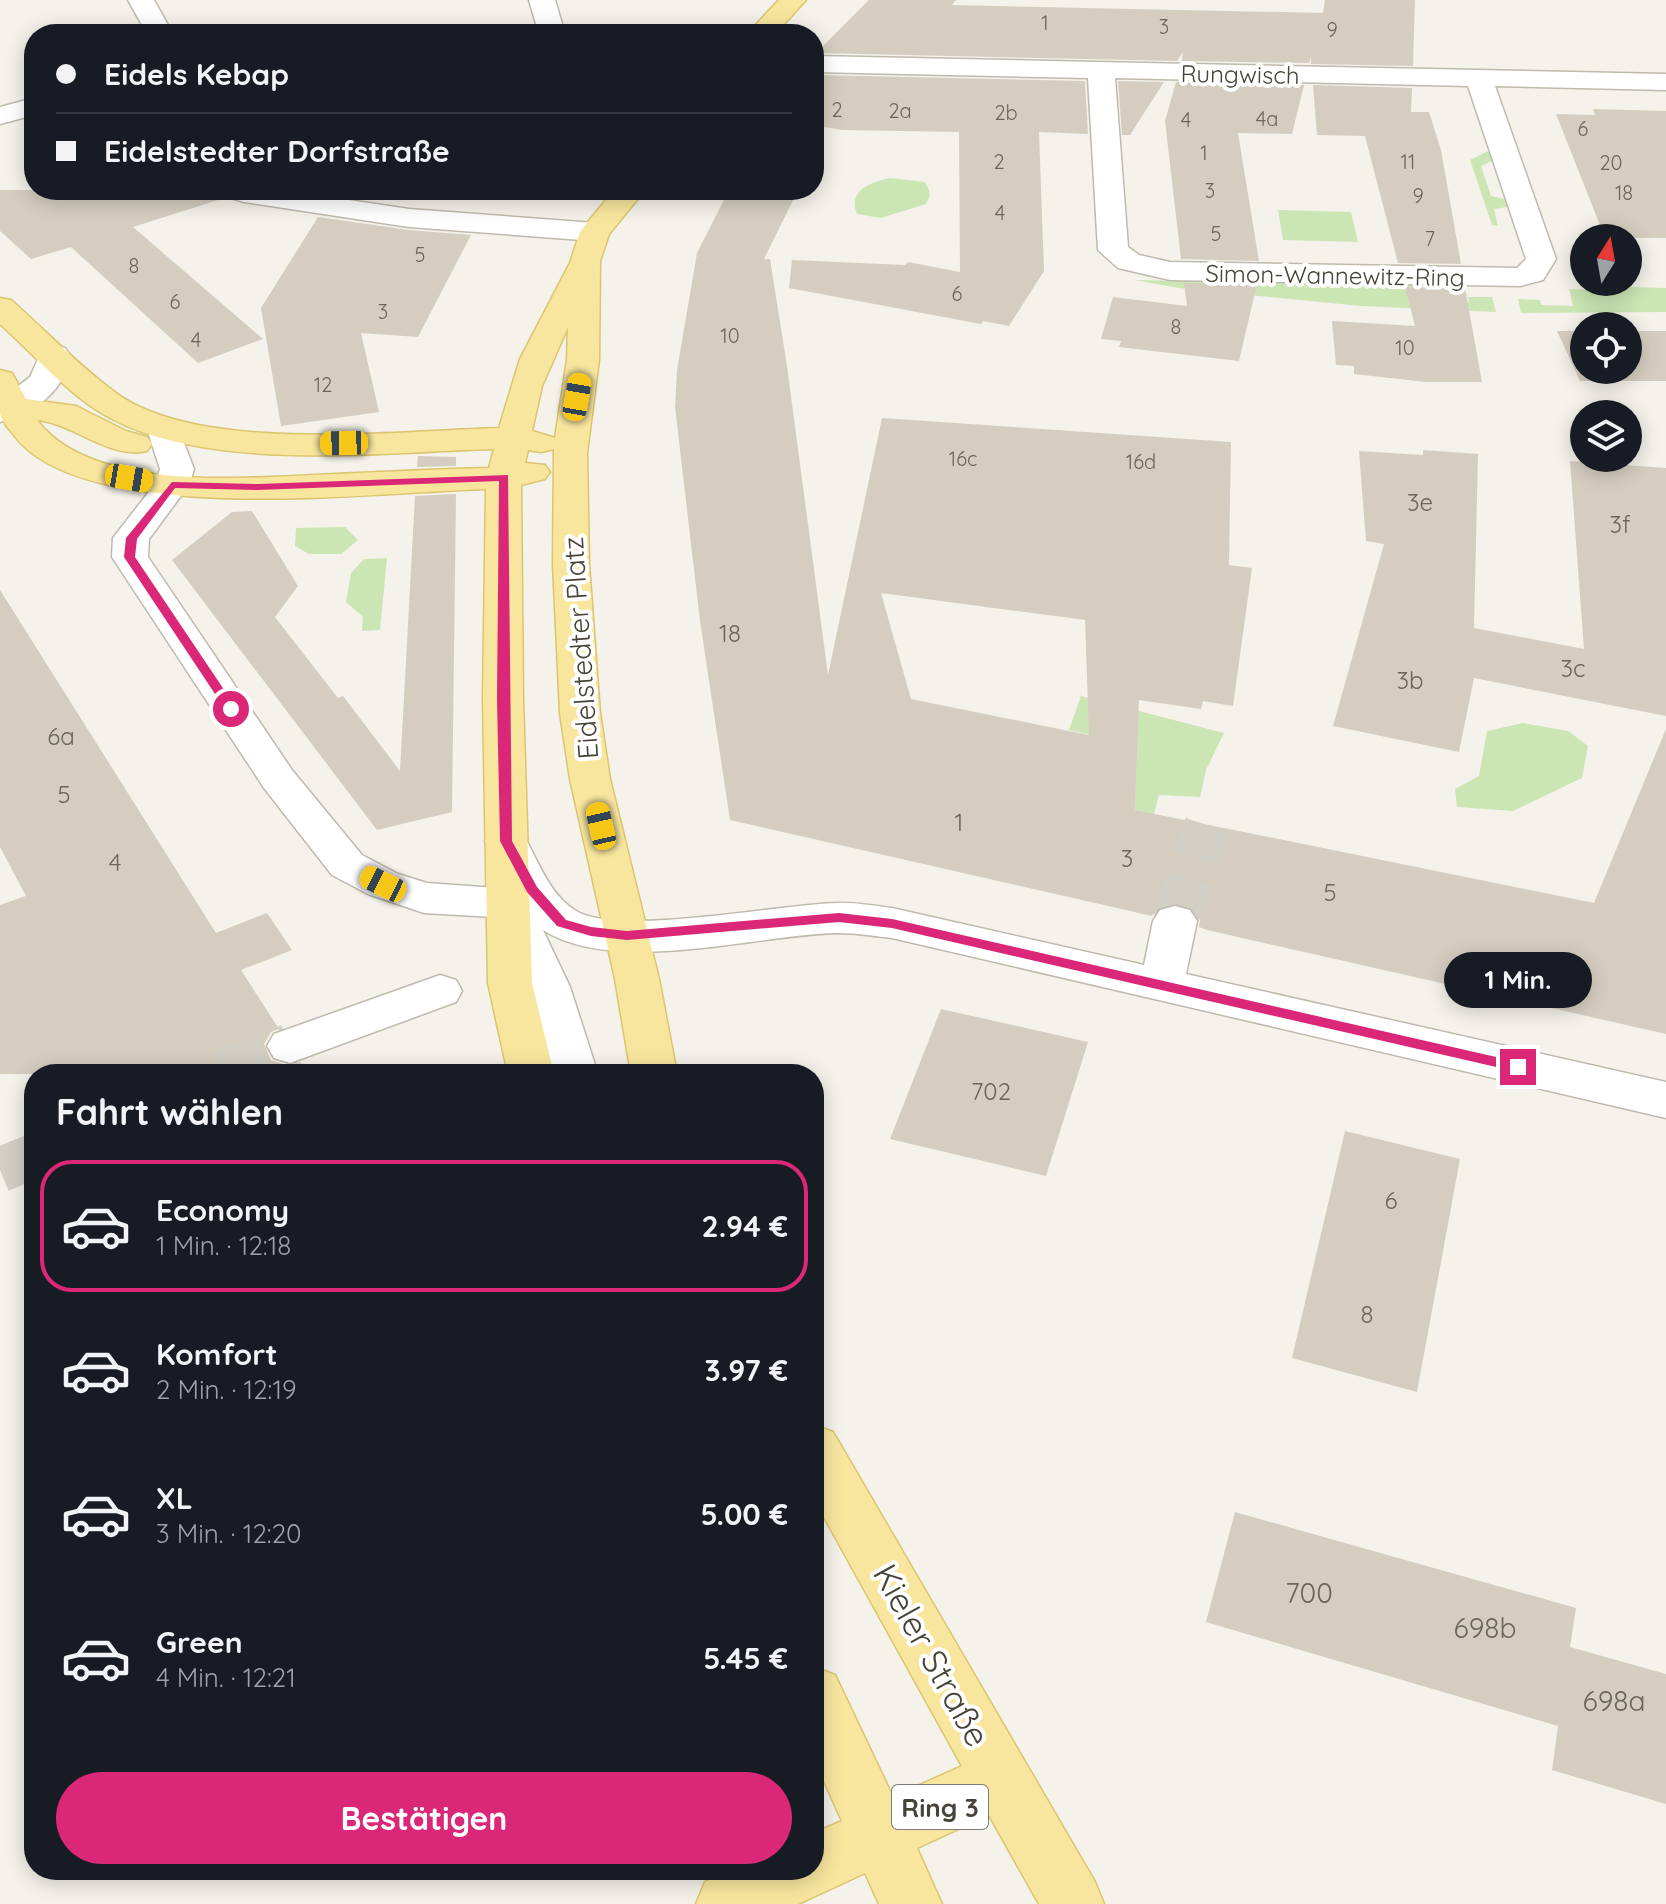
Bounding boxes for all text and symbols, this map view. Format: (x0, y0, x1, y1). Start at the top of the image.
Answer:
house number: 1 (1041, 10, 1049, 35)
house number: 3 (1159, 14, 1169, 39)
house number: 9 (1326, 17, 1338, 42)
text: Eidels Kebap (104, 55, 289, 93)
street label: Rungwisch (1180, 58, 1300, 90)
house number: 2 (831, 97, 843, 122)
house number: 2a (888, 98, 912, 123)
house number: 2b (994, 100, 1018, 125)
house number: 4a (1256, 106, 1278, 131)
house number: 4 (1181, 107, 1191, 132)
house number: 6 (1578, 116, 1589, 141)
text: Eidelstedter Dorfstraße (104, 132, 450, 170)
house number: 1 (1200, 140, 1208, 165)
house number: 2 (993, 149, 1005, 174)
house number: 11 (1401, 149, 1415, 174)
house number: 20 (1600, 150, 1622, 175)
house number: 3 (1205, 178, 1215, 203)
house number: 18 (1615, 180, 1633, 205)
house number: 9 (1412, 183, 1424, 208)
house number: 4 (995, 200, 1005, 225)
house number: 5 (1211, 221, 1221, 246)
north arrow (1570, 224, 1642, 296)
map controls (1570, 224, 1642, 472)
house number: 7 (1425, 226, 1435, 251)
house number: 5 (415, 242, 425, 267)
house number: 8 (129, 253, 139, 278)
street label: Simon-Wannewitz-Ring (1205, 258, 1465, 292)
house number: 6 (952, 281, 963, 306)
house number: 6 (170, 289, 181, 314)
house number: 3 (378, 299, 388, 324)
button: locate (1570, 312, 1642, 384)
house number: 8 (1171, 314, 1181, 339)
house number: 10 (720, 323, 740, 348)
house number: 4 (191, 327, 201, 352)
house number: 10 (1395, 335, 1415, 360)
car (561, 371, 593, 423)
house number: 12 (314, 372, 332, 397)
button: layers (1570, 400, 1642, 472)
car (320, 431, 368, 455)
house number: 16c (949, 446, 977, 471)
house number: 16d (1126, 449, 1156, 474)
car (103, 462, 155, 494)
house number: 3e (1407, 487, 1433, 517)
house number: 3f (1609, 509, 1631, 539)
street label: Eidelstedter Platz (555, 536, 605, 760)
house number: 18 (719, 618, 741, 648)
house number: 3c (1560, 653, 1586, 683)
house number: 3b (1396, 665, 1424, 695)
route start (213, 691, 249, 727)
house number: 6a (47, 721, 75, 751)
house number: 5 (57, 779, 71, 809)
car (584, 800, 618, 852)
house number: 1 (955, 807, 963, 837)
house number: 3 (1121, 843, 1133, 873)
house number: 4 (109, 847, 121, 877)
car (356, 863, 410, 905)
house number: 5 (1323, 877, 1337, 907)
callout: 1 Min. (1444, 951, 1592, 1007)
text: 1 Min. (1485, 963, 1551, 996)
route end (1500, 1049, 1536, 1085)
house number: 702 (971, 1076, 1011, 1106)
text: Fahrt wählen (56, 1089, 283, 1134)
house number: 6 (1385, 1185, 1398, 1215)
icon: car (60, 1190, 132, 1262)
text: Economy (156, 1191, 289, 1229)
text: 2.94 € (702, 1207, 788, 1245)
text: 1 Min. · 12:18 (156, 1229, 291, 1262)
house number: 8 (1361, 1299, 1373, 1329)
icon: car (60, 1334, 132, 1406)
text: Komfort (156, 1335, 278, 1373)
text: 3.97 € (705, 1351, 788, 1389)
text: 2 Min. · 12:19 (156, 1373, 297, 1406)
icon: car (60, 1478, 132, 1550)
text: XL (156, 1479, 193, 1517)
text: 5.00 € (700, 1495, 788, 1533)
text: 3 Min. · 12:20 (156, 1517, 302, 1550)
street label: Kieler Straße (864, 1556, 1000, 1754)
house number: 700 (1285, 1575, 1333, 1610)
house number: 698b (1454, 1610, 1516, 1645)
icon: car (60, 1622, 132, 1694)
text: Green (156, 1623, 243, 1661)
text: 5.45 € (703, 1639, 788, 1677)
text: 4 Min. · 12:21 (156, 1661, 296, 1694)
house number: 698a (1583, 1683, 1645, 1718)
button: Bestätigen (56, 1772, 792, 1864)
road number: Ring 3 (892, 1785, 988, 1829)

